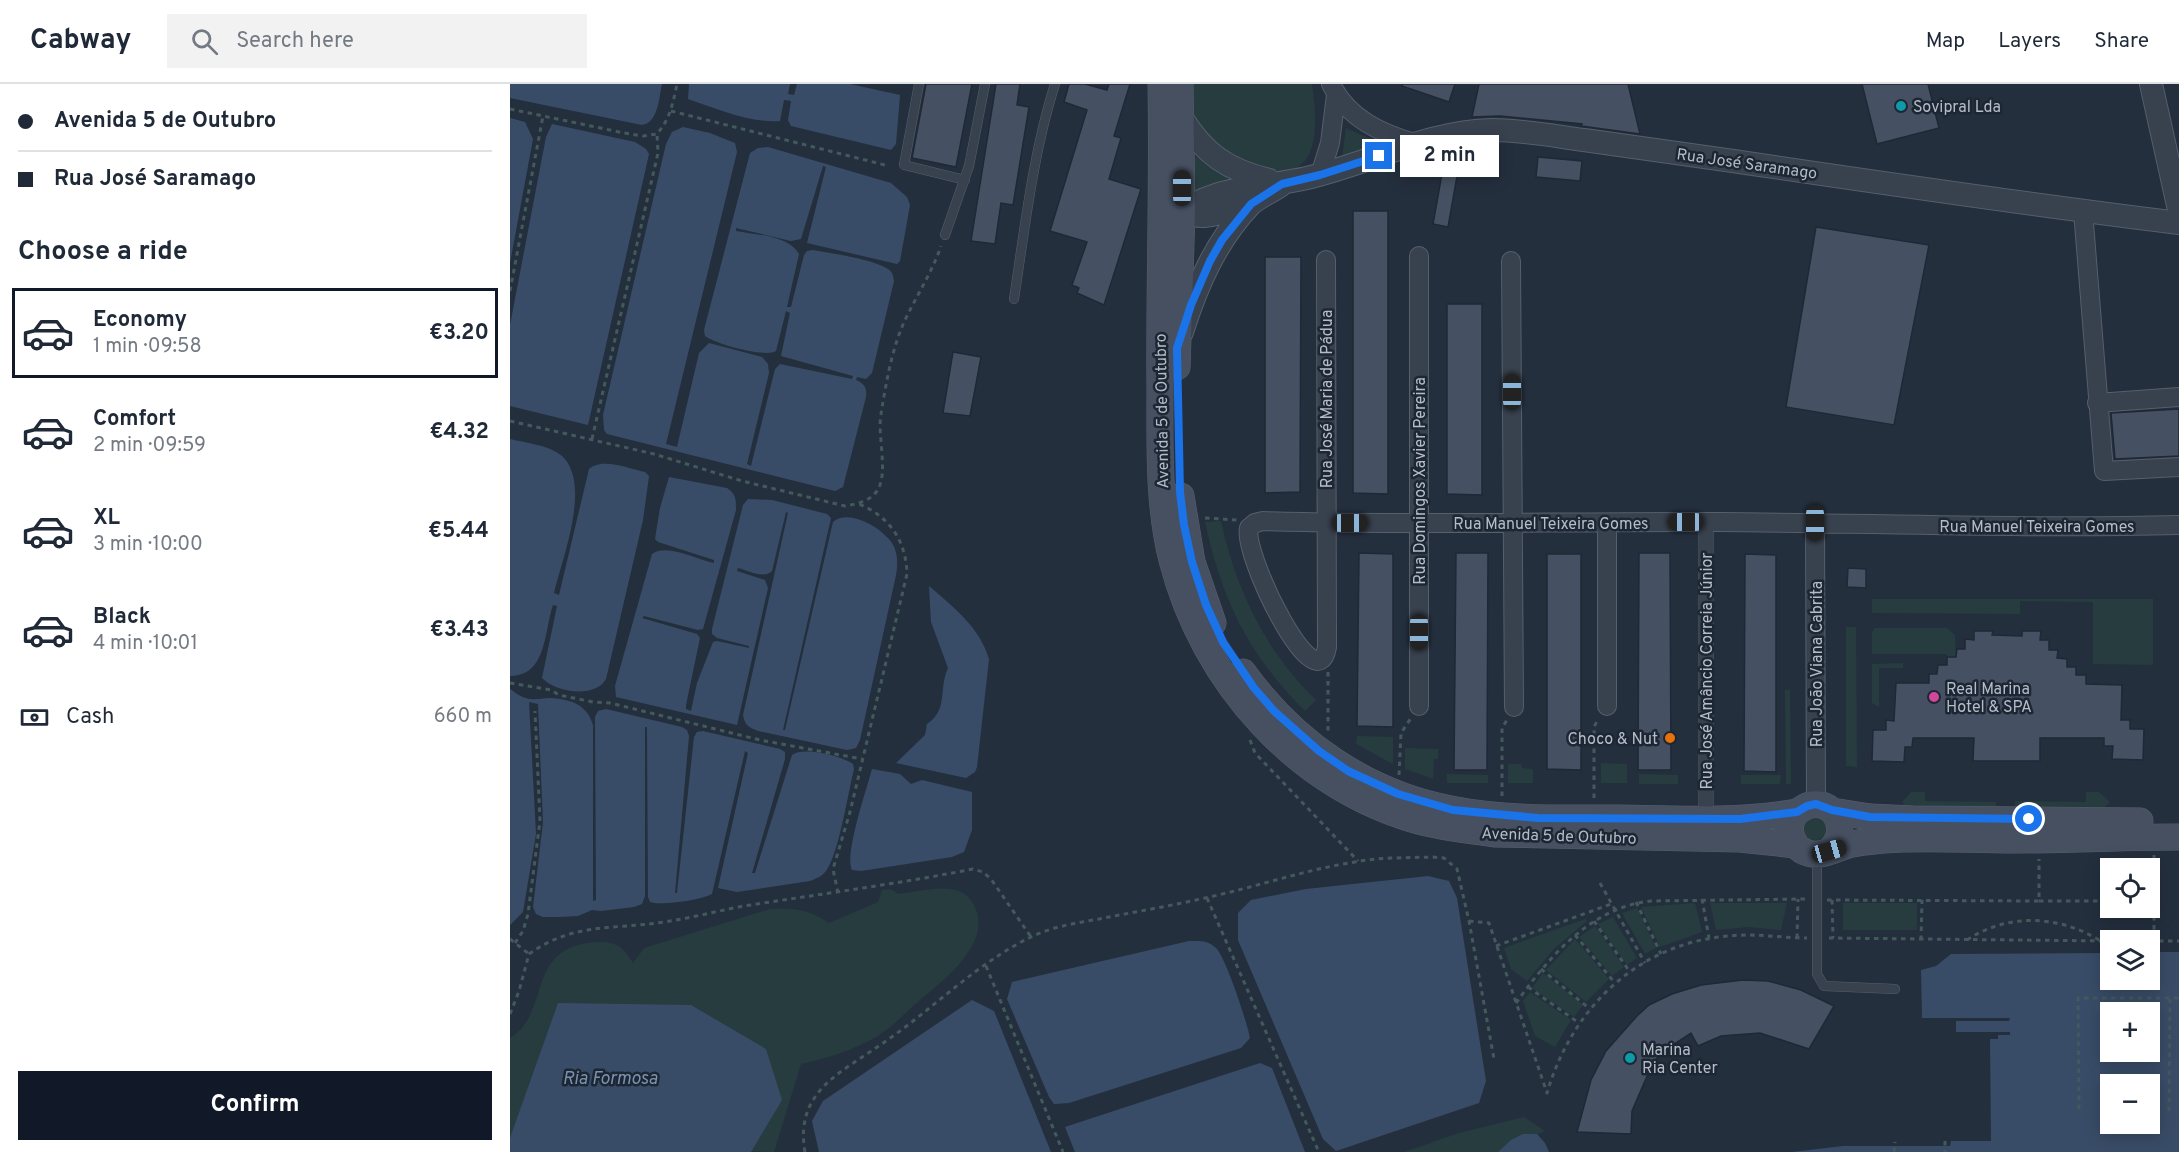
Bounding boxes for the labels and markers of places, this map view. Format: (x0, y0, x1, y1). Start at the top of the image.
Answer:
place label: Sovipral Lda (1913, 98, 2001, 118)
marker: Sovipral Lda (1894, 99, 1908, 113)
place label: Real Marina Hotel & SPA (1946, 680, 2032, 718)
marker: Real Marina Hotel & SPA (1927, 690, 1941, 704)
place label: Choco & Nut (1567, 730, 1658, 750)
marker: Choco & Nut (1663, 731, 1677, 745)
place label: Marina Ria Center (1642, 1041, 1718, 1079)
marker: Marina Ria Center (1623, 1051, 1637, 1065)

